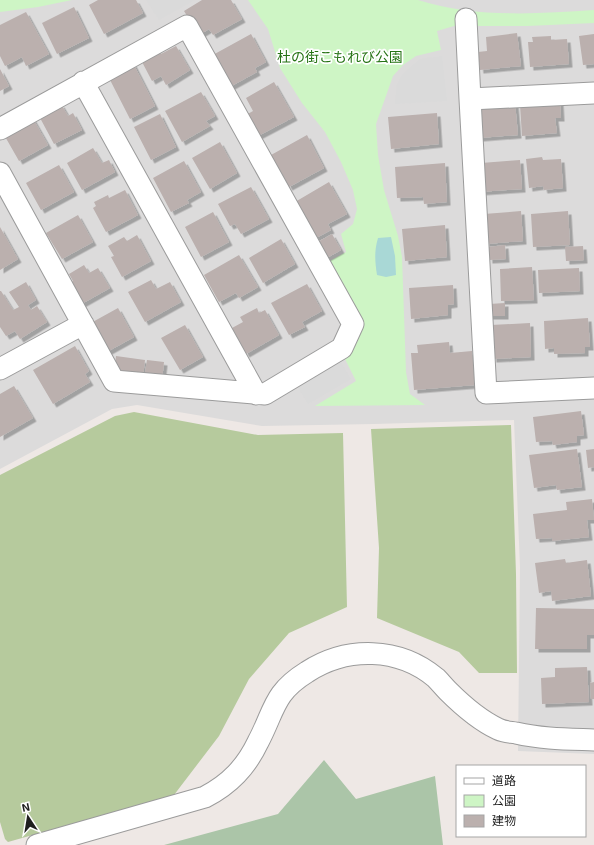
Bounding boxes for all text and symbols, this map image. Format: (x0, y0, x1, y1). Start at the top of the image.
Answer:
park label: 杜の街こもれび公園 (277, 48, 403, 65)
legend (456, 765, 586, 837)
text: 道路 (492, 773, 516, 787)
text: 公園 (492, 793, 516, 807)
north arrow (8, 797, 48, 837)
text: N (21, 800, 31, 814)
text: 建物 (492, 813, 516, 827)

